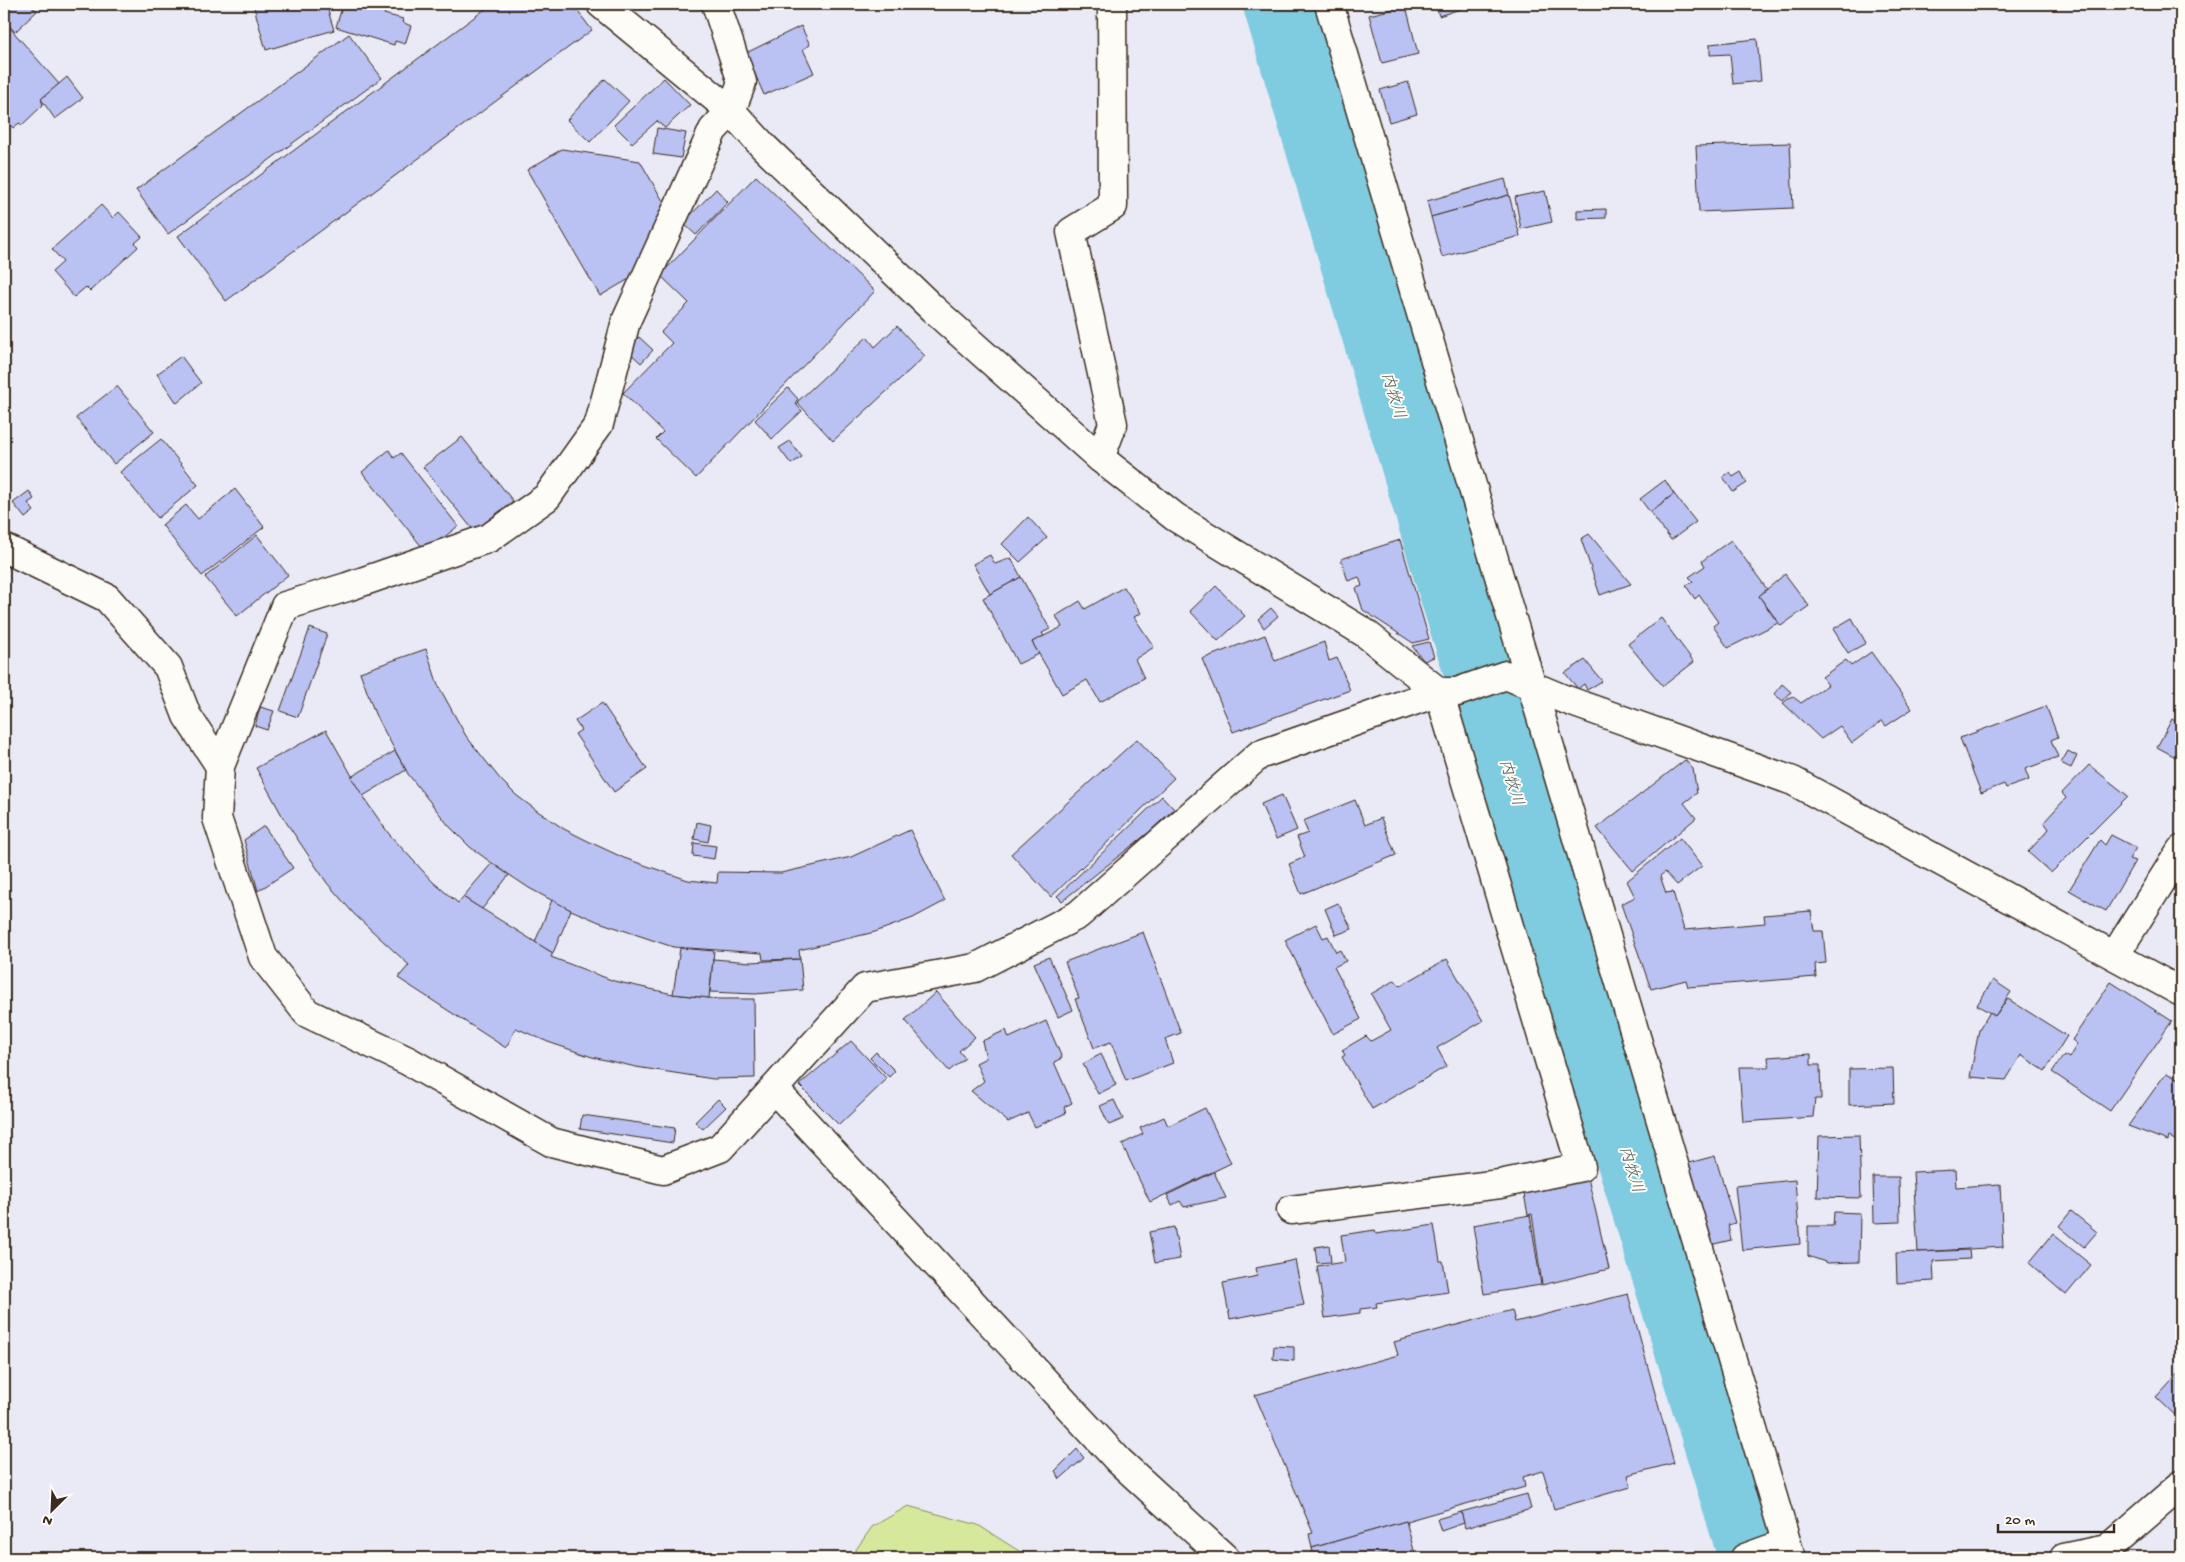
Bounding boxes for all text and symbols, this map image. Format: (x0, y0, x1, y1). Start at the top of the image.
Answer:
water label: 内牧川 (1376, 370, 1409, 422)
water label: 内牧川 (1494, 757, 1527, 809)
water label: 内牧川 (1614, 1144, 1647, 1196)
north arrow (28, 1484, 78, 1534)
scale bar (1998, 1502, 2114, 1534)
text: N (40, 1510, 55, 1529)
text: 20 m (2005, 1512, 2035, 1530)

